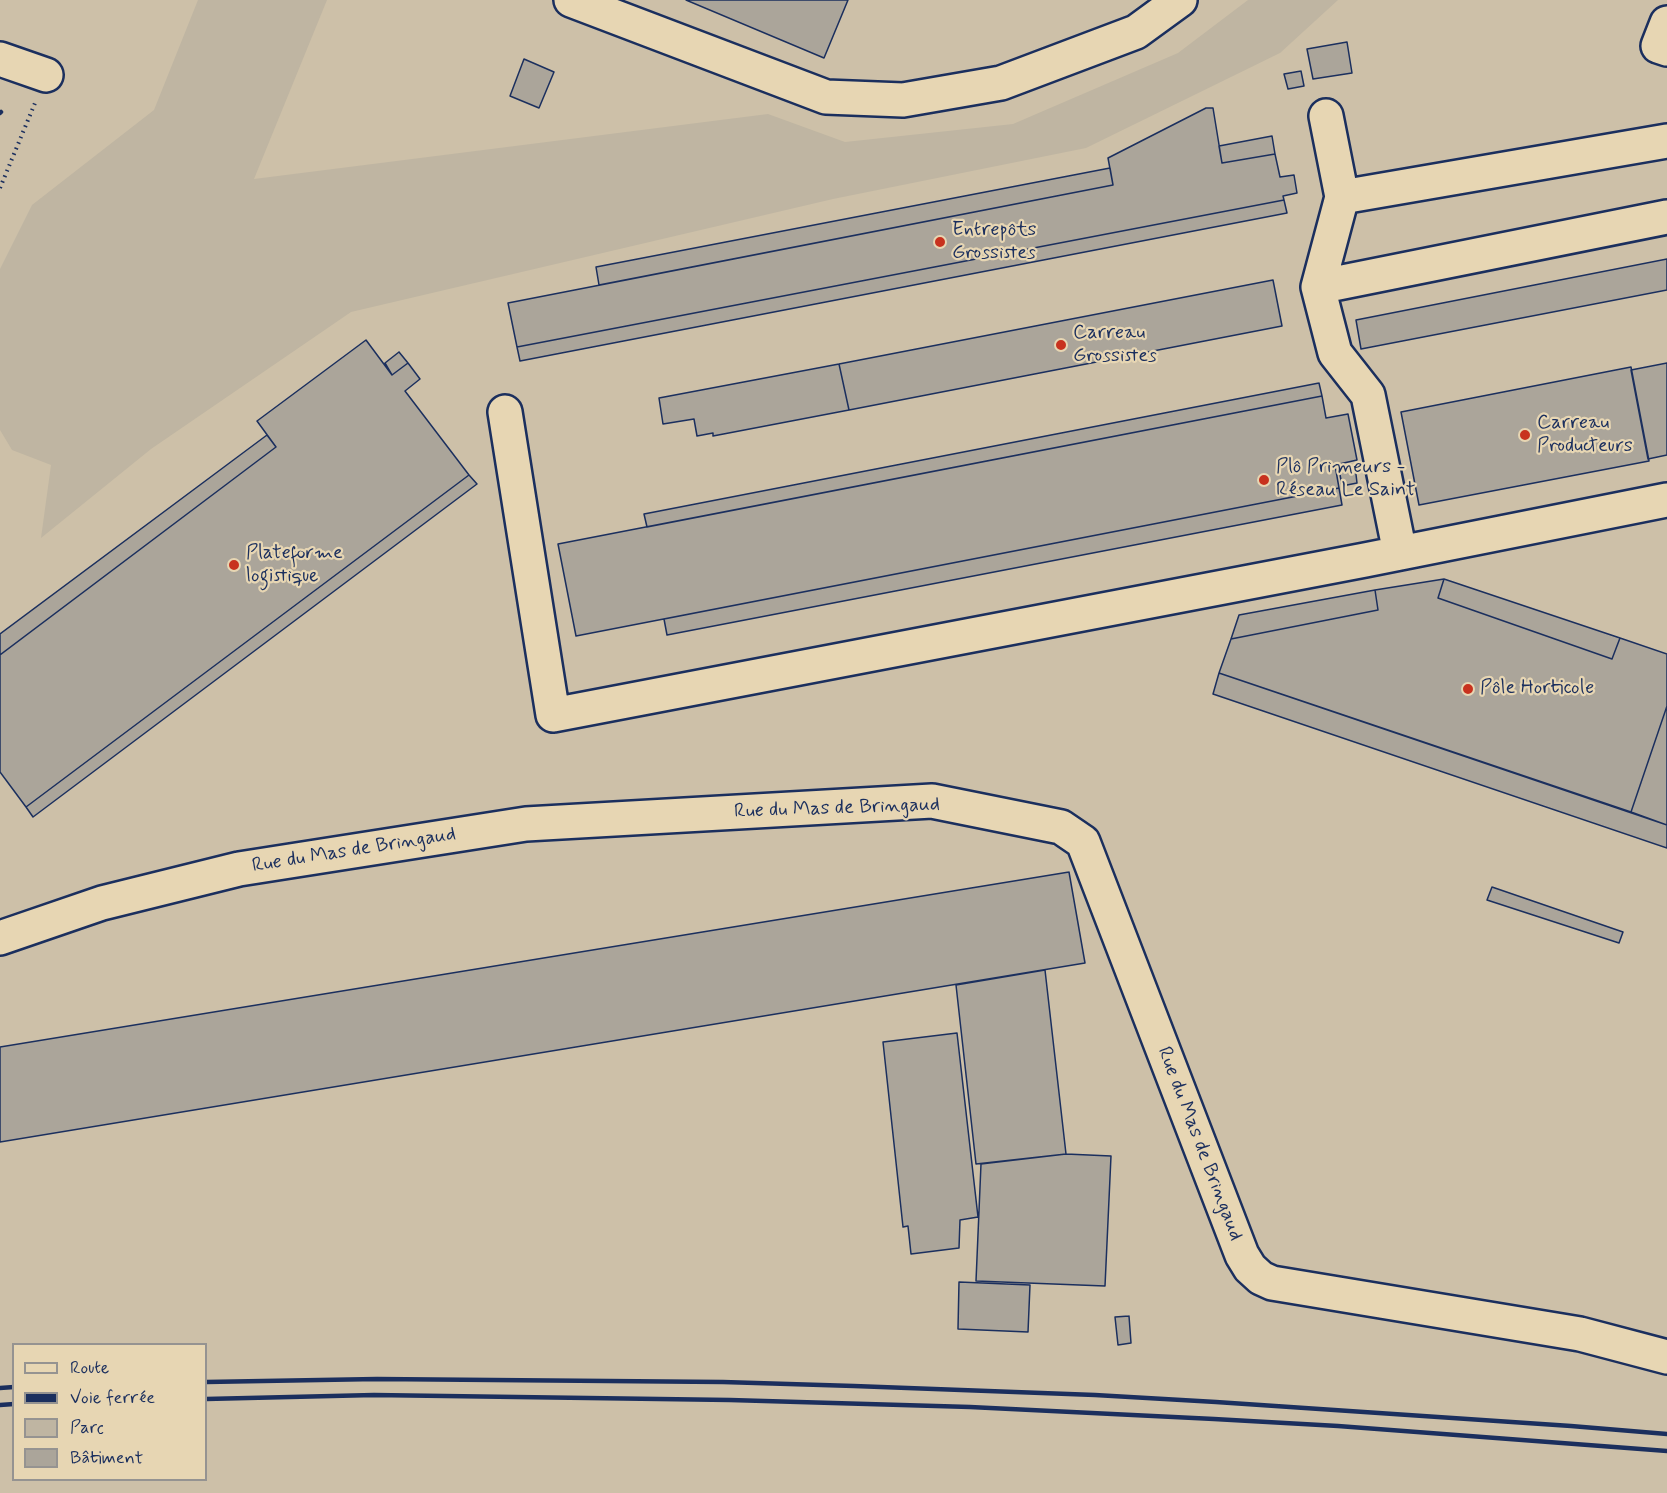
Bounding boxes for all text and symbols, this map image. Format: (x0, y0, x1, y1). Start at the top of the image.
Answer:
place label: Entrepôts Grossistes (952, 219, 1036, 266)
marker: Entrepôts Grossistes (933, 235, 947, 249)
place label: Carreau Grossistes (1073, 322, 1157, 369)
marker: Carreau Grossistes (1054, 338, 1068, 352)
place label: Carreau Producteurs (1537, 412, 1633, 459)
marker: Carreau Producteurs (1518, 428, 1532, 442)
place label: Plô Primeurs - Réseau Le Saint (1276, 456, 1415, 503)
marker: Plô Primeurs - Réseau Le Saint (1257, 473, 1271, 487)
place label: Plateforme logistique (246, 542, 343, 589)
marker: Plateforme logistique (227, 558, 241, 572)
place label: Pôle Horticole (1480, 677, 1594, 701)
marker: Pôle Horticole (1461, 682, 1475, 696)
street label: Rue du Mas de Bringaud (734, 793, 940, 825)
street label: Rue du Mas de Bringaud (250, 823, 458, 879)
street label: Rue du Mas de Bringaud (1151, 1044, 1247, 1244)
legend (12, 1343, 207, 1481)
text: Route (70, 1356, 109, 1380)
text: Voie ferrée (70, 1386, 155, 1410)
text: Parc (70, 1416, 104, 1440)
text: Bâtiment (70, 1446, 143, 1470)

